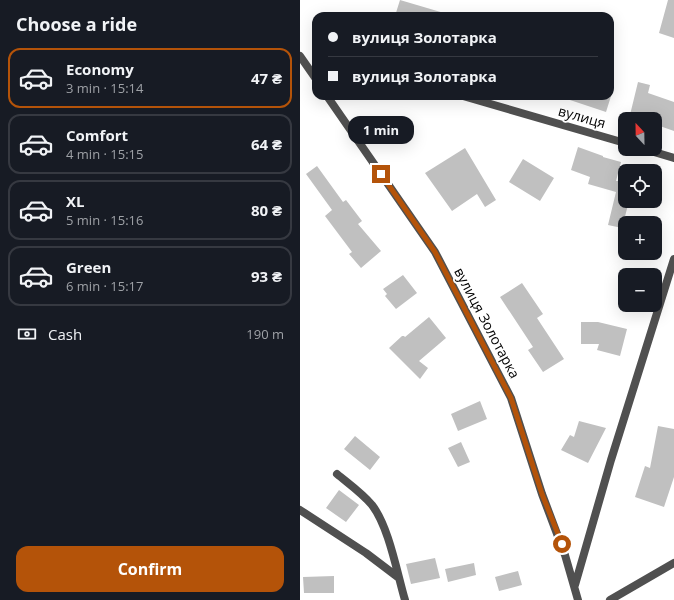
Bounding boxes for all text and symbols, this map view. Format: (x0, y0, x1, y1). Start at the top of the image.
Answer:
text: Choose a ride (16, 12, 137, 36)
text: вулиця Золотарка (352, 27, 497, 47)
text: Economy (66, 59, 134, 79)
icon: car (18, 60, 54, 96)
text: вулиця Золотарка (352, 66, 497, 86)
text: 47 ₴ (251, 68, 282, 88)
text: 3 min · 15:14 (66, 79, 143, 97)
street label: вулиця (556, 101, 608, 132)
north arrow (618, 112, 662, 156)
map controls (618, 112, 662, 312)
callout: 1 min (348, 116, 414, 144)
text: 1 min (363, 121, 399, 139)
text: Comfort (66, 125, 128, 145)
icon: car (18, 126, 54, 162)
text: 64 ₴ (251, 134, 282, 154)
text: 4 min · 15:15 (66, 145, 143, 163)
button: locate (618, 164, 662, 208)
route end (372, 165, 390, 183)
text: XL (66, 191, 84, 211)
icon: car (18, 192, 54, 228)
text: 80 ₴ (251, 200, 282, 220)
text: 5 min · 15:16 (66, 211, 143, 229)
button: + (618, 216, 662, 260)
text: Green (66, 257, 111, 277)
icon: car (18, 258, 54, 294)
street label: вулиця Золотарка (450, 264, 525, 382)
text: 93 ₴ (251, 266, 282, 286)
button: − (618, 268, 662, 312)
text: 6 min · 15:17 (66, 277, 143, 295)
icon: cash (16, 323, 38, 345)
text: Cash (48, 324, 82, 344)
text: 190 m (246, 325, 284, 343)
route start (553, 535, 571, 553)
button: Confirm (16, 546, 284, 592)

